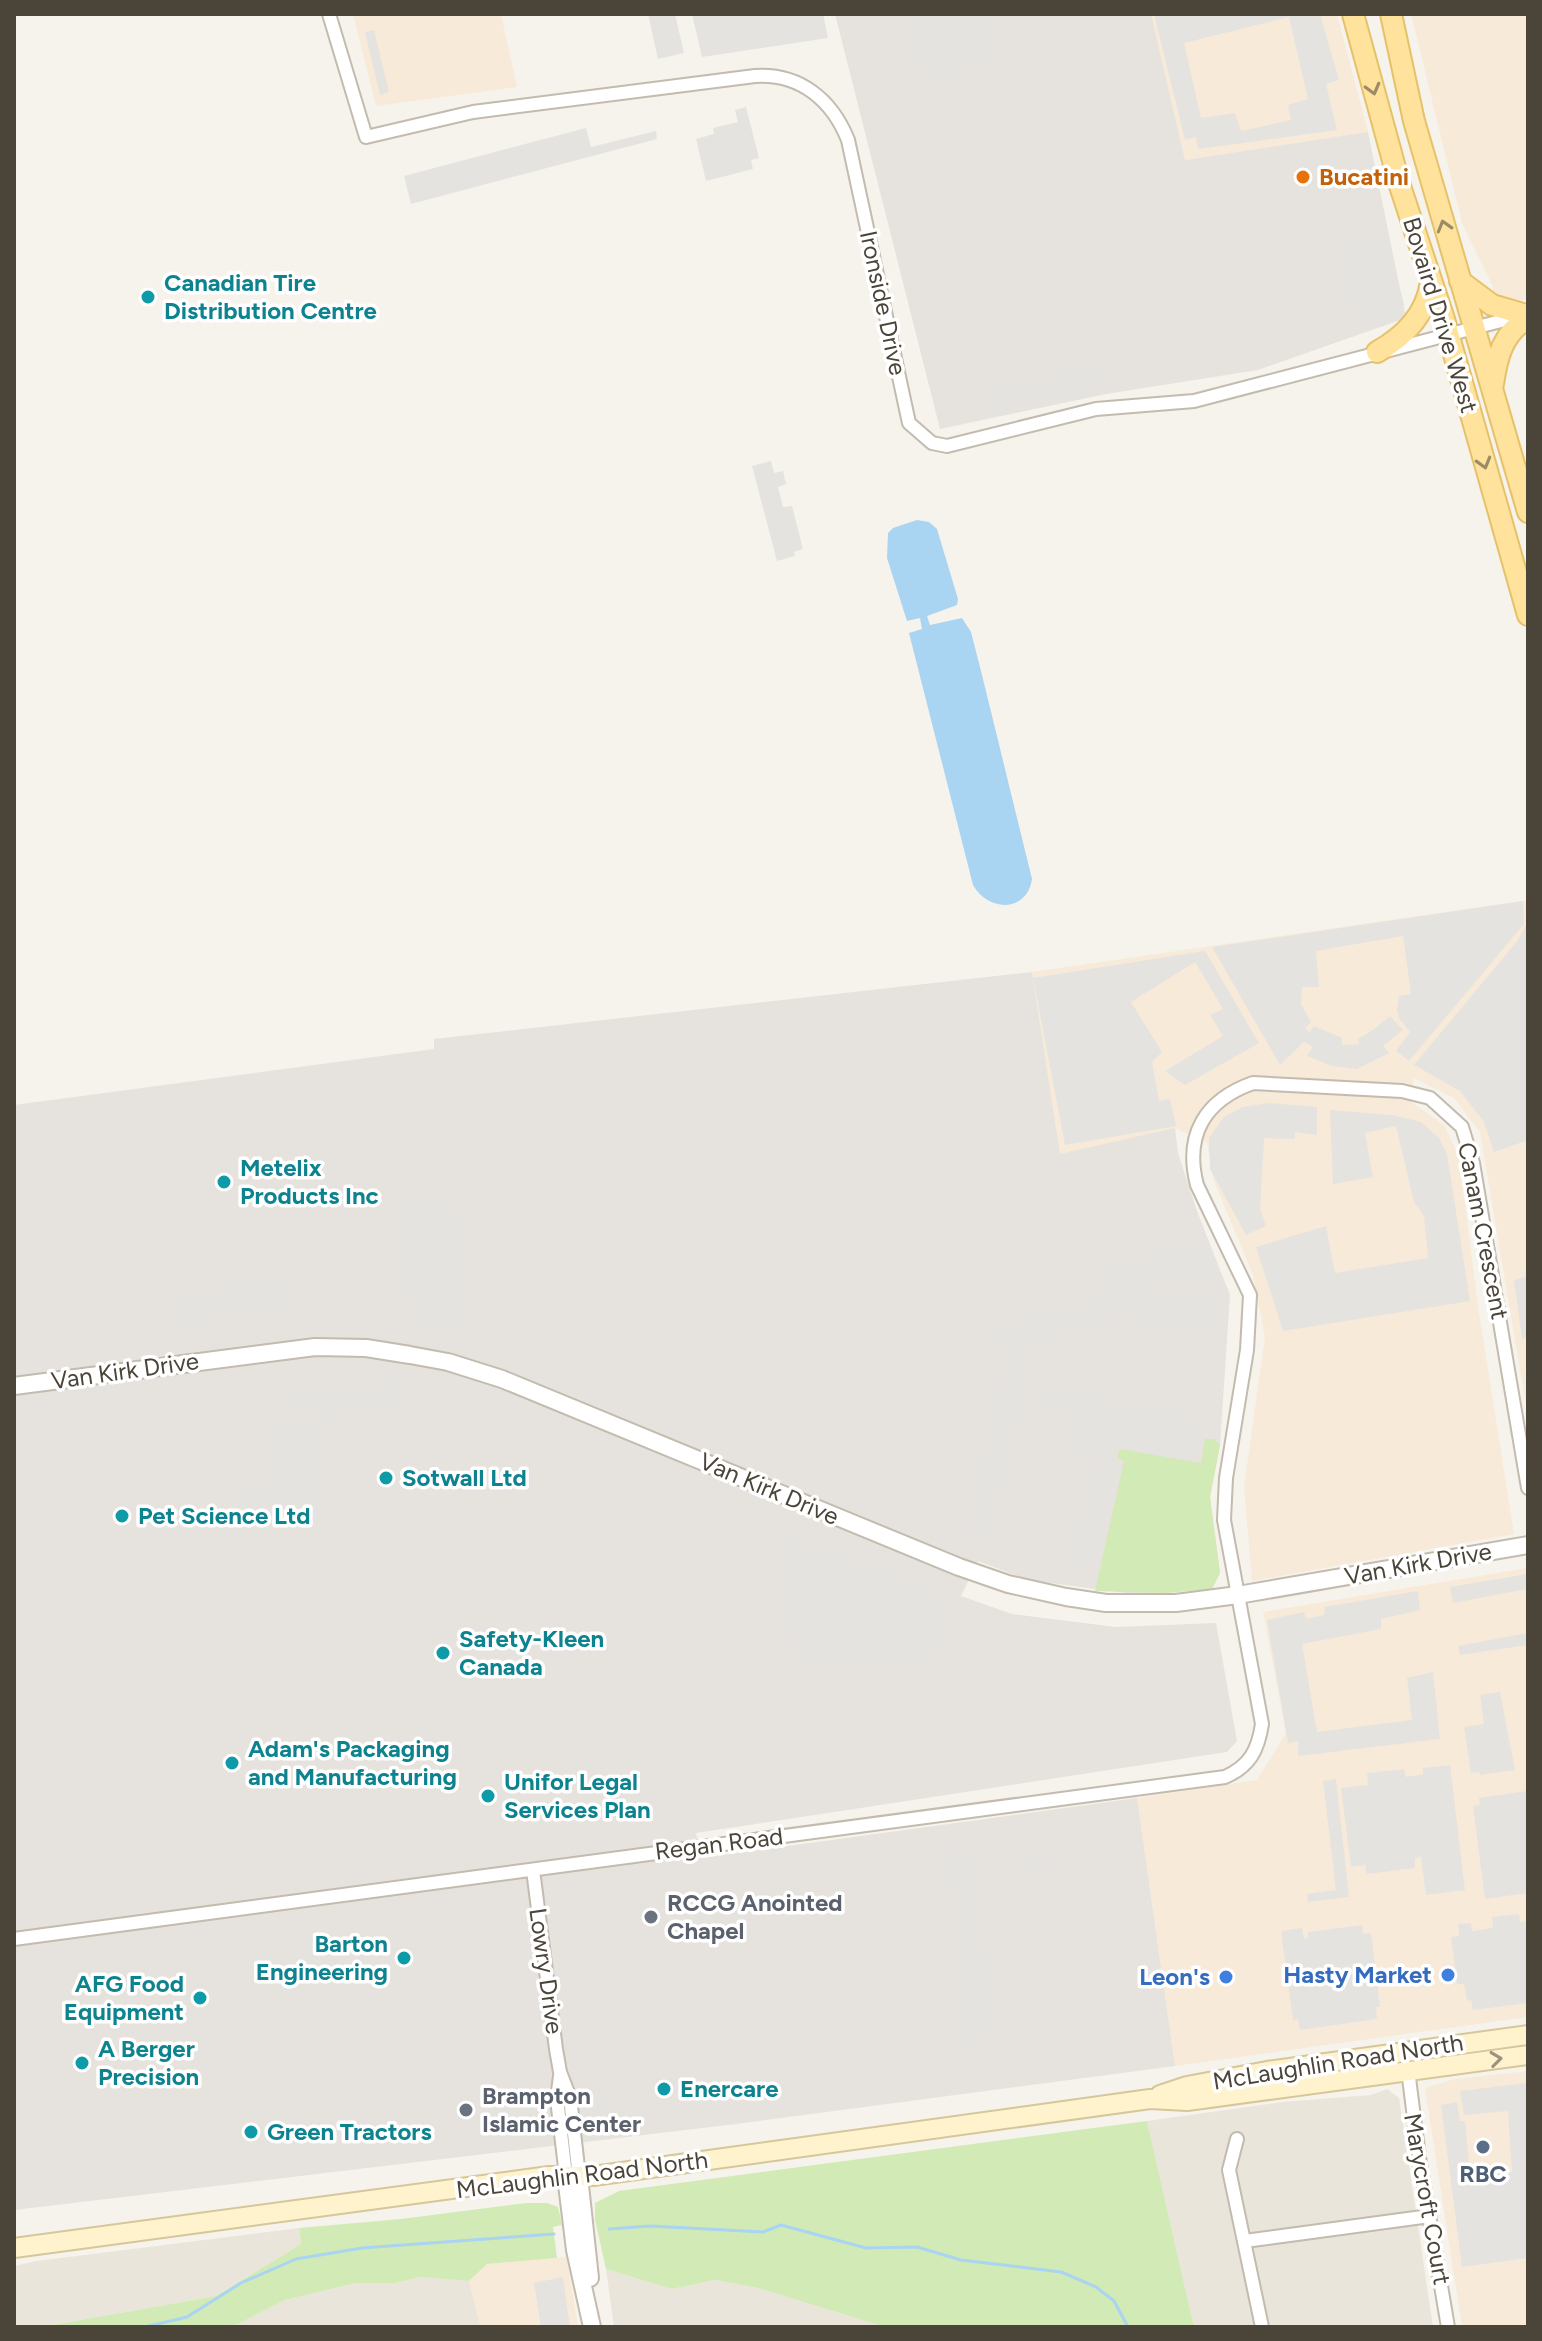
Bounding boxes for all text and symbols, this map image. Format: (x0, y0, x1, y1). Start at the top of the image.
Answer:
one-way arrow (1364, 82, 1381, 96)
place label: Bucatini (1319, 162, 1409, 191)
marker: Bucatini (1294, 168, 1312, 186)
street label: Bovaird Drive West (1397, 213, 1484, 416)
one-way arrow (1436, 219, 1453, 233)
street label: Ironside Drive (854, 228, 913, 378)
place label: Canadian Tire Distribution Centre (164, 268, 377, 325)
marker: Canadian Tire Distribution Centre (139, 288, 157, 306)
one-way arrow (1475, 455, 1492, 469)
street label: Canam Crescent (1452, 1140, 1515, 1322)
place label: Metelix Products Inc (240, 1153, 379, 1210)
marker: Metelix Products Inc (215, 1173, 233, 1191)
street label: Van Kirk Drive (49, 1346, 201, 1395)
street label: Van Kirk Drive (695, 1446, 843, 1531)
place label: Sotwall Ltd (402, 1463, 527, 1492)
marker: Sotwall Ltd (377, 1469, 395, 1487)
place label: Pet Science Ltd (138, 1501, 311, 1530)
marker: Pet Science Ltd (113, 1507, 131, 1525)
street label: Van Kirk Drive (1342, 1536, 1494, 1591)
place label: Safety-Kleen Canada (459, 1624, 604, 1681)
marker: Safety-Kleen Canada (434, 1644, 452, 1662)
place label: Adam's Packaging and Manufacturing (248, 1734, 457, 1791)
marker: Adam's Packaging and Manufacturing (223, 1754, 241, 1772)
place label: Unifor Legal Services Plan (504, 1767, 651, 1824)
marker: Unifor Legal Services Plan (479, 1787, 497, 1805)
street label: Regan Road (653, 1821, 785, 1866)
place label: RCCG Anointed Chapel (667, 1888, 842, 1945)
street label: Lowry Drive (523, 1906, 570, 2036)
marker: RCCG Anointed Chapel (642, 1908, 660, 1926)
place label: Barton Engineering (256, 1929, 388, 1986)
marker: Barton Engineering (395, 1949, 413, 1967)
place label: Hasty Market (1283, 1960, 1432, 1989)
place label: Leon's (1139, 1962, 1210, 1991)
marker: Hasty Market (1439, 1966, 1457, 1984)
marker: Leon's (1217, 1968, 1235, 1986)
place label: AFG Food Equipment (64, 1969, 184, 2026)
marker: AFG Food Equipment (191, 1989, 209, 2007)
street label: McLaughlin Road North (1211, 2027, 1465, 2096)
place label: A Berger Precision (98, 2034, 199, 2091)
one-way arrow (1490, 2050, 1503, 2067)
marker: A Berger Precision (73, 2054, 91, 2072)
place label: Enercare (680, 2074, 778, 2103)
marker: Enercare (655, 2080, 673, 2098)
place label: Brampton Islamic Center (482, 2081, 641, 2138)
marker: Brampton Islamic Center (457, 2101, 475, 2119)
street label: Marycroft Court (1398, 2111, 1457, 2287)
place label: Green Tractors (267, 2117, 432, 2146)
marker: Green Tractors (242, 2123, 260, 2141)
marker: RBC (1474, 2138, 1492, 2156)
street label: McLaughlin Road North (454, 2145, 709, 2204)
place label: RBC (1459, 2159, 1507, 2188)

